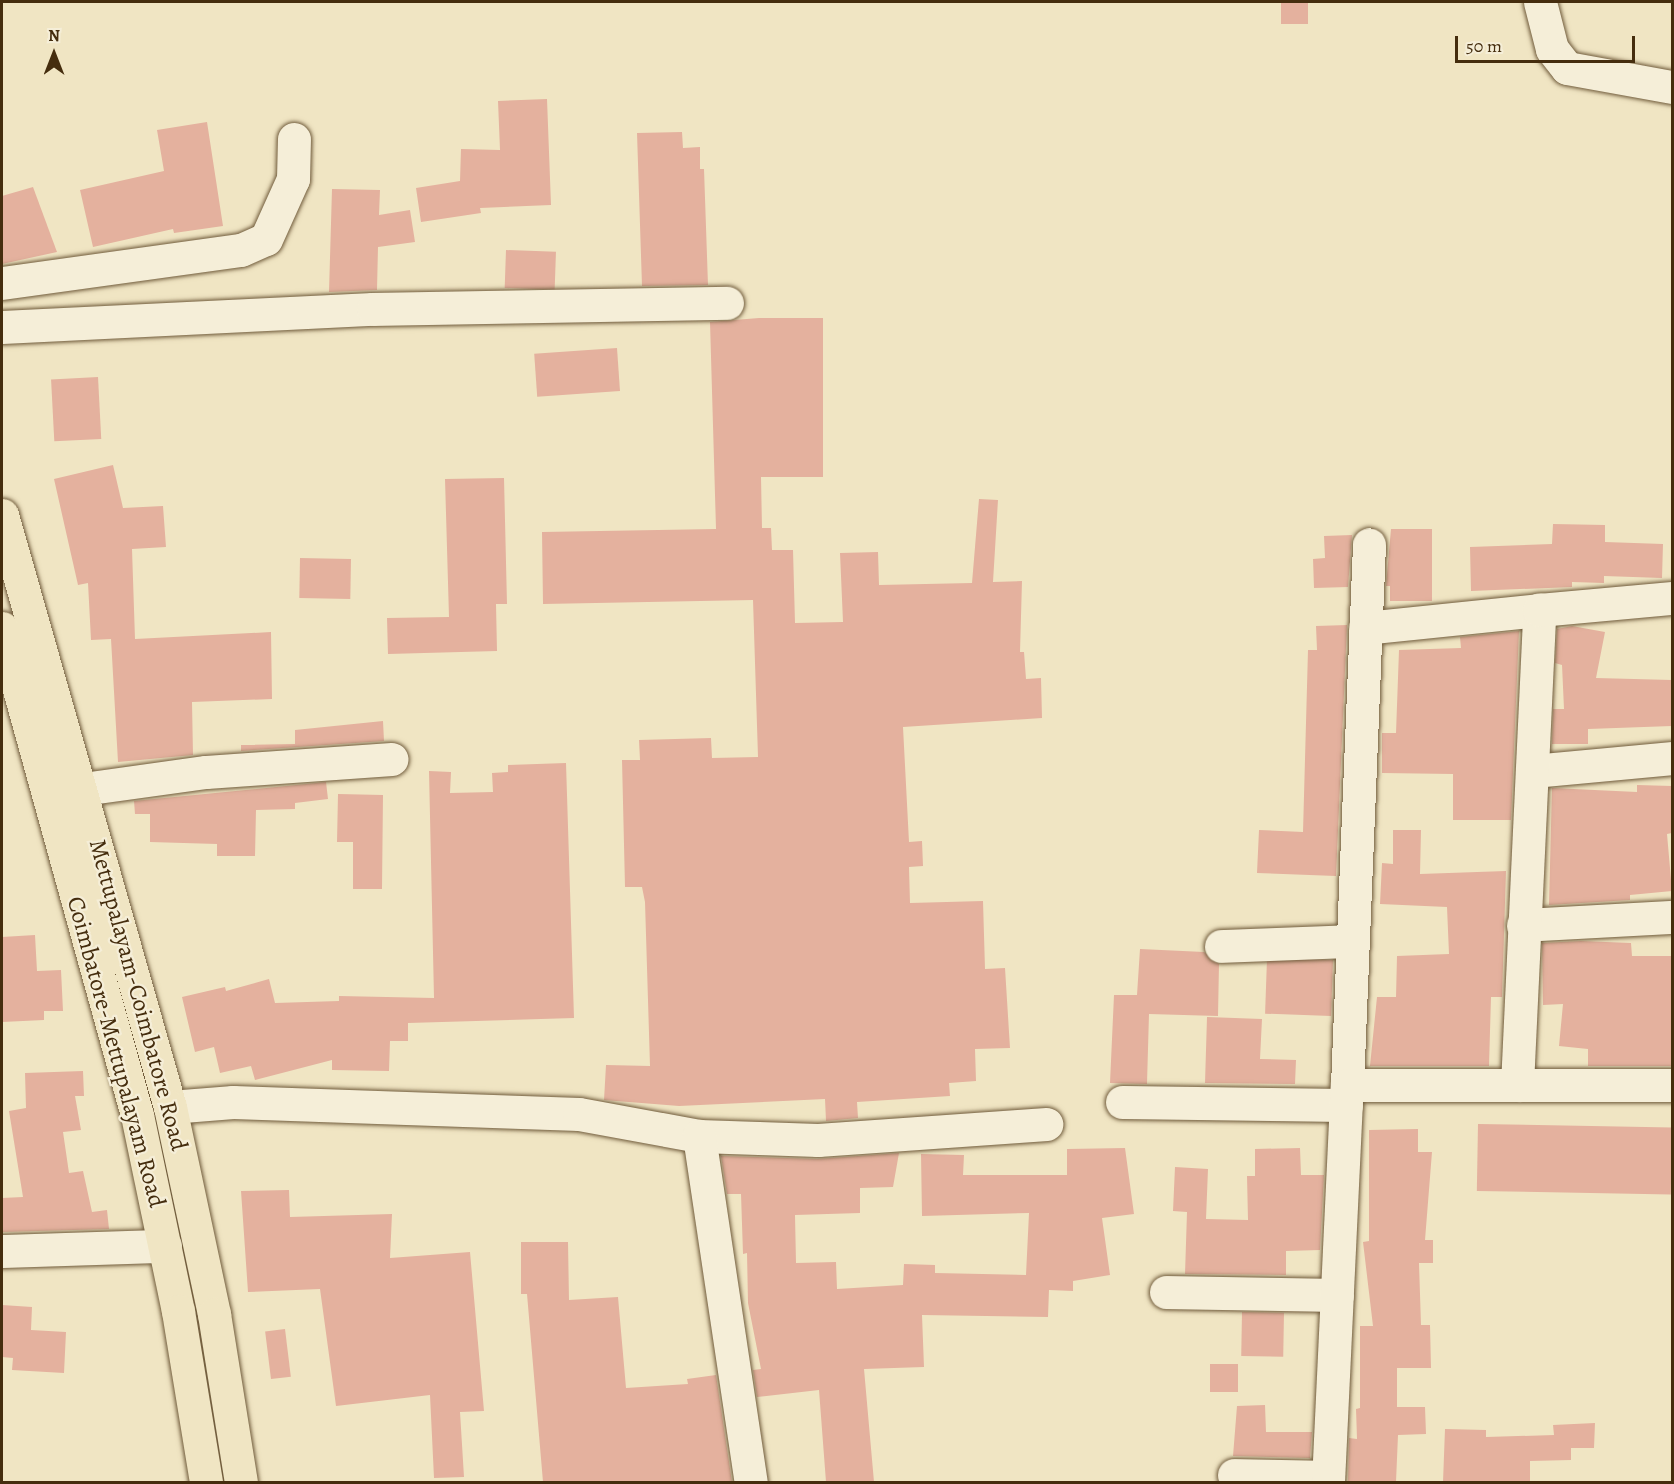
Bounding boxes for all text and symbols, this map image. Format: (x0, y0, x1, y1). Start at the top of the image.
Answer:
north arrow (24, 24, 84, 84)
scale bar (1458, 24, 1638, 62)
text: N (48, 25, 60, 47)
text: 50 m (1466, 34, 1502, 58)
street label: Mettupalayam-Coimbatore Road (83, 836, 193, 1154)
street label: Coimbatore-Mettupalayam Road (61, 893, 171, 1211)

